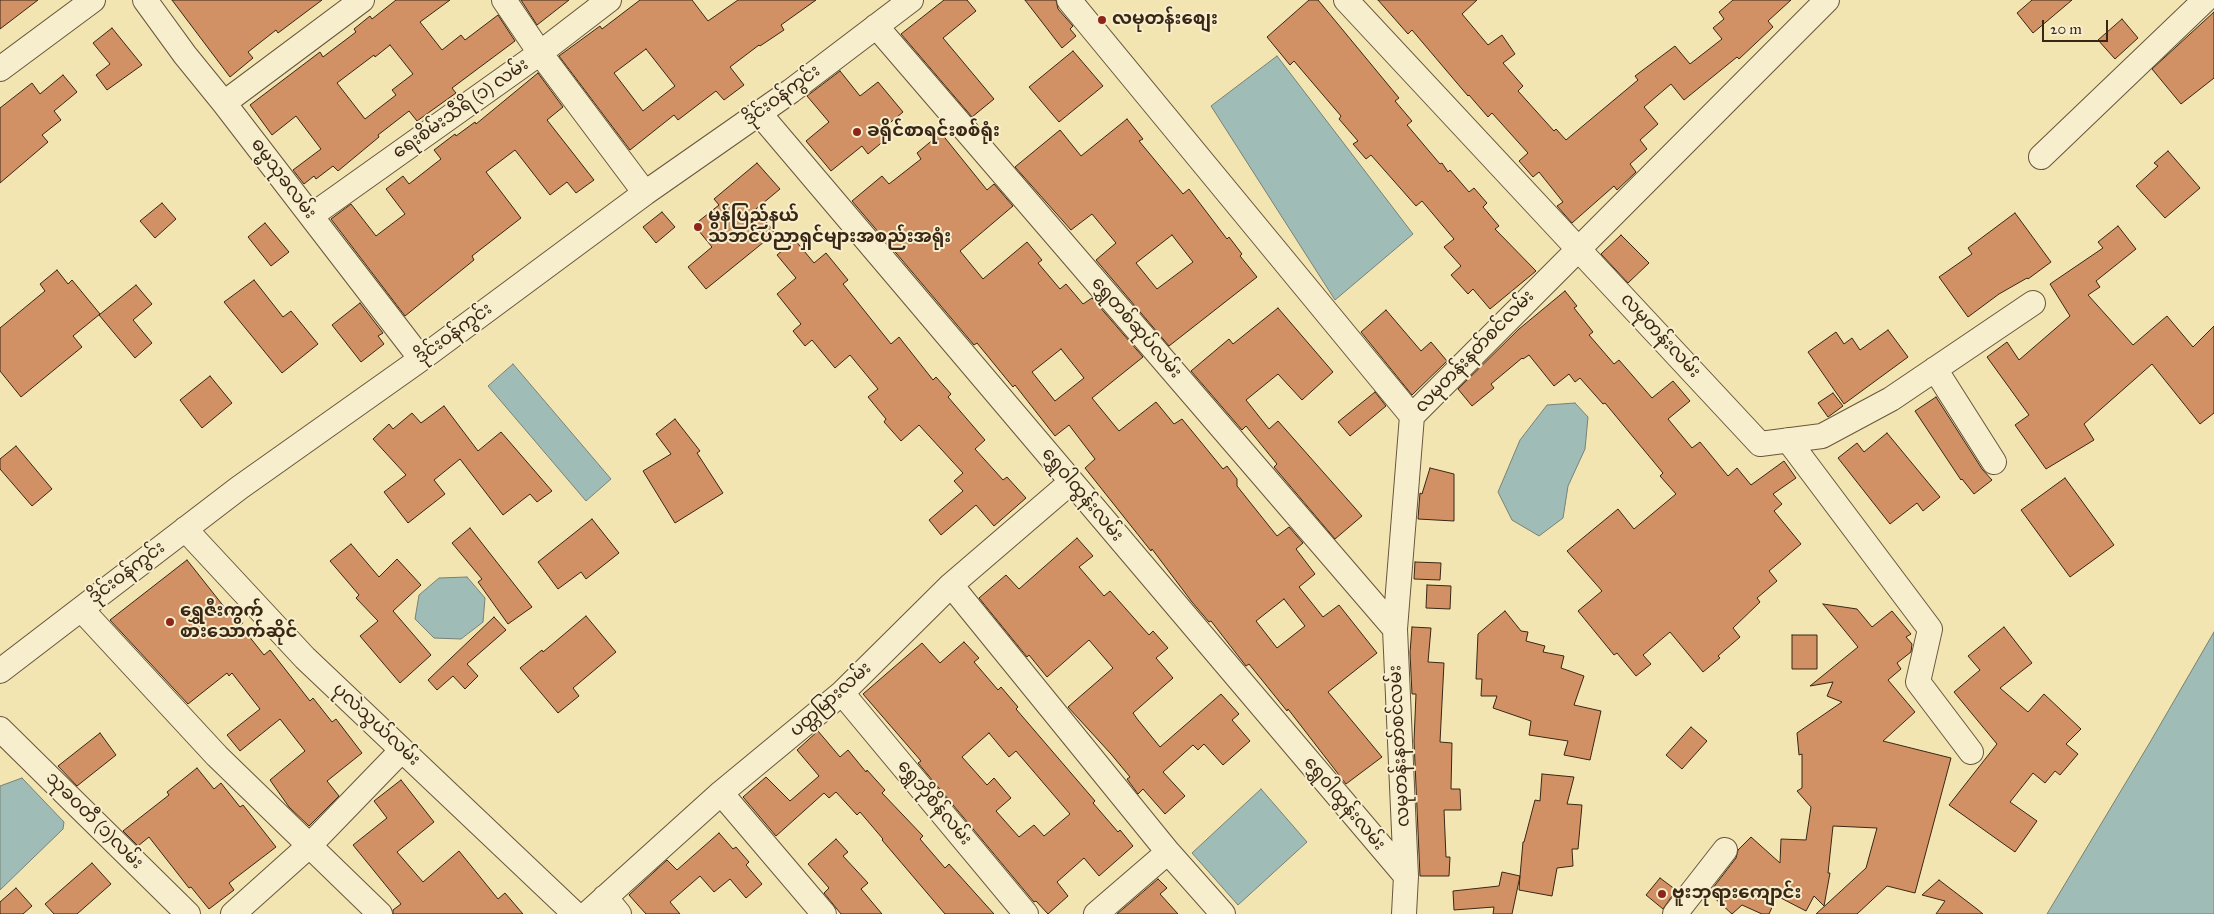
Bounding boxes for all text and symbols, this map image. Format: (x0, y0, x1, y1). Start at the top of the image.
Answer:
place label: လမုတန်းစျေး (1112, 9, 1218, 31)
scale bar (2044, 10, 2110, 42)
marker: လမုတန်းစျေး (1096, 14, 1108, 26)
text: 20 m (2050, 20, 2082, 38)
street label: ရေးစိမ်းသီရိ (၁) လမ်း (389, 54, 533, 164)
street label: ဒိုင်းဝန်ကွင်း (739, 61, 825, 131)
place label: ခရိုင်စာရင်းစစ်ရုံး (867, 121, 1000, 143)
marker: ခရိုင်စာရင်းစစ်ရုံး (851, 126, 863, 138)
street label: ဓမ္မသုခလမ်း (246, 134, 320, 224)
place label: မွန်ပြည်နယ် သဘင်ပညာရှင်များအစည်းအရုံး (708, 206, 951, 248)
marker: မွန်ပြည်နယ် သဘင်ပညာရှင်များအစည်းအရုံး (692, 221, 704, 233)
street label: ရွှေတစ်ဆုပ်လမ်း (1086, 273, 1186, 383)
street label: လမုတန်းနတ်စင်လမ်း (1411, 286, 1539, 418)
street label: လမုတန်းလမ်း (1615, 289, 1705, 383)
street label: ဒိုင်းဝန်ကွင်း (411, 299, 497, 369)
street label: ရွှေဝါထွန်းလမ်း (1036, 444, 1128, 546)
street label: ဒိုင်းဝန်ကွင်း (85, 537, 169, 609)
place label: ရွှေဇီးကွက် စားသောက်ဆိုင် (180, 601, 297, 644)
marker: ရွှေဇီးကွက် စားသောက်ဆိုင် (164, 616, 176, 628)
street label: ပတ္တမြားလမ်း (786, 658, 876, 742)
street label: လမုတန်းနတ်စင်လမ်း (1385, 664, 1415, 828)
street label: ပုလဲသွယ်လမ်း (328, 679, 424, 771)
street label: ရွှေဝါထွန်းလမ်း (1298, 753, 1390, 855)
street label: ရွှေဘိုစိန်လမ်း (892, 756, 976, 850)
street label: သုခဝတီ (၁)လမ်း (41, 768, 147, 874)
place label: ဗူးဘုရားကျောင်း (1672, 883, 1801, 905)
marker: ဗူးဘုရားကျောင်း (1656, 888, 1668, 900)

